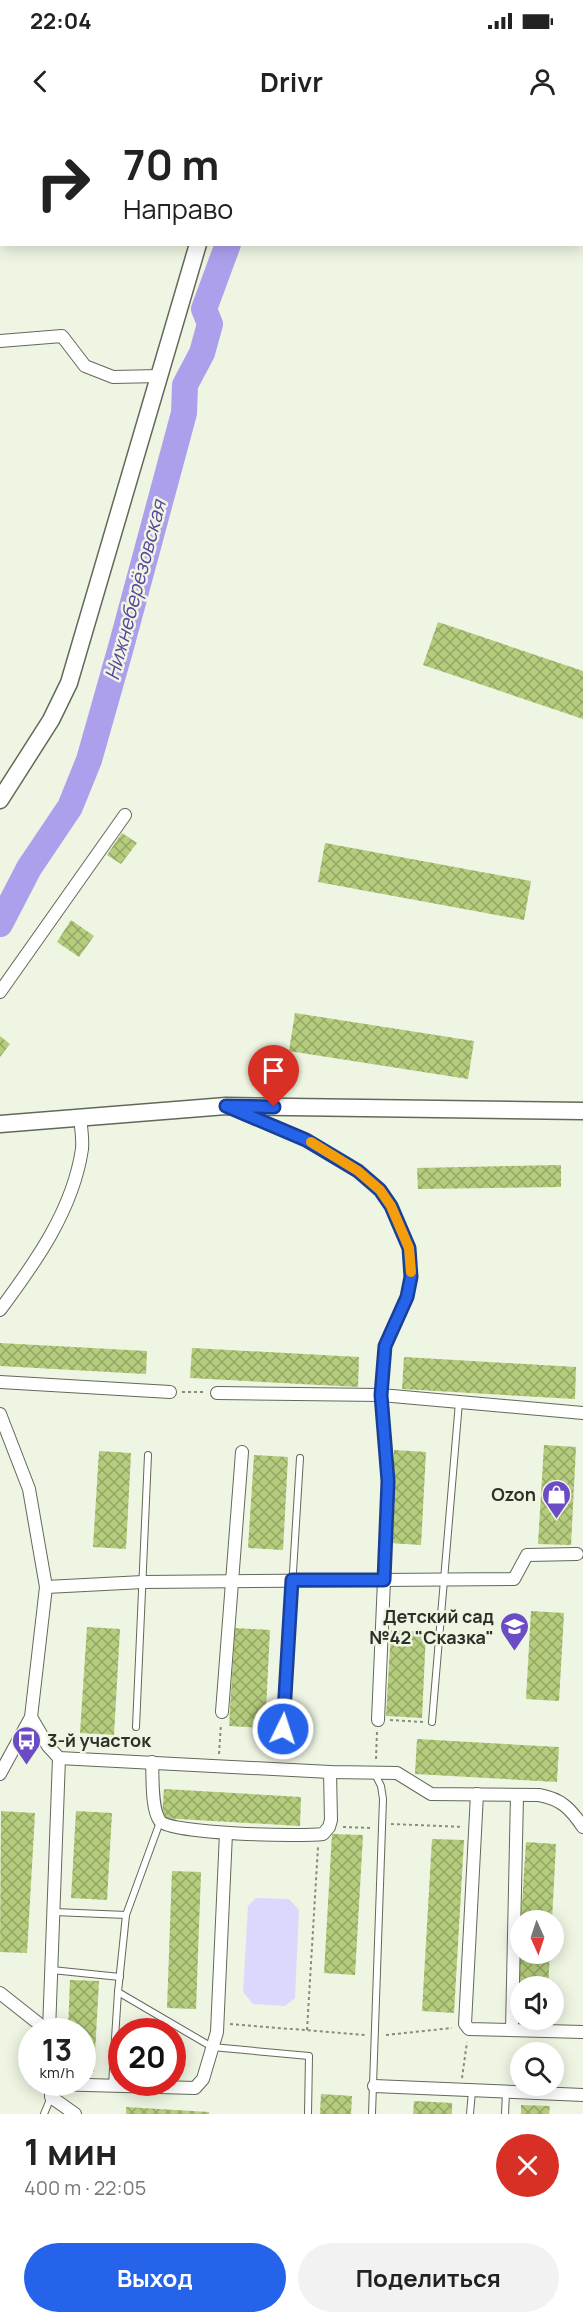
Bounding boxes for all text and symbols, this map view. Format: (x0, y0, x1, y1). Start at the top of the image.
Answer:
text: 22:04 (30, 6, 92, 36)
text: Drivr (260, 63, 323, 100)
icon: back (24, 65, 57, 98)
icon: person (526, 65, 559, 98)
text: 70 m (123, 135, 219, 193)
icon: right (24, 144, 102, 222)
text: Направо (123, 190, 233, 227)
water label: Нижнеберёзовская (98, 495, 172, 683)
pin (248, 1045, 299, 1107)
icon: arrive (257, 1054, 290, 1087)
shop icon: Ozon (541, 1478, 573, 1520)
place label: Ozon (491, 1482, 536, 1506)
place label: Детский сад №42 "Сказка" (369, 1604, 494, 1649)
school or university icon: Детский сад №42 "Сказка" (499, 1610, 531, 1652)
position arrow (251, 1697, 315, 1761)
bus stop icon: 3-й участок (10, 1724, 42, 1766)
place label: 3-й участок (47, 1728, 152, 1752)
north arrow (510, 1910, 564, 1964)
map controls (510, 1910, 564, 2096)
button: sound (510, 1976, 564, 2030)
speed limit sign: 20 (108, 2018, 186, 2096)
text: 13 (42, 2029, 72, 2070)
button: search (510, 2042, 564, 2096)
text: km/h (40, 2062, 74, 2083)
text: 1 мин (24, 2127, 117, 2176)
button: close (496, 2134, 559, 2197)
text: 400 m · 22:05 (24, 2174, 146, 2201)
button: Выход (24, 2243, 286, 2312)
button: Поделиться (298, 2243, 559, 2312)

